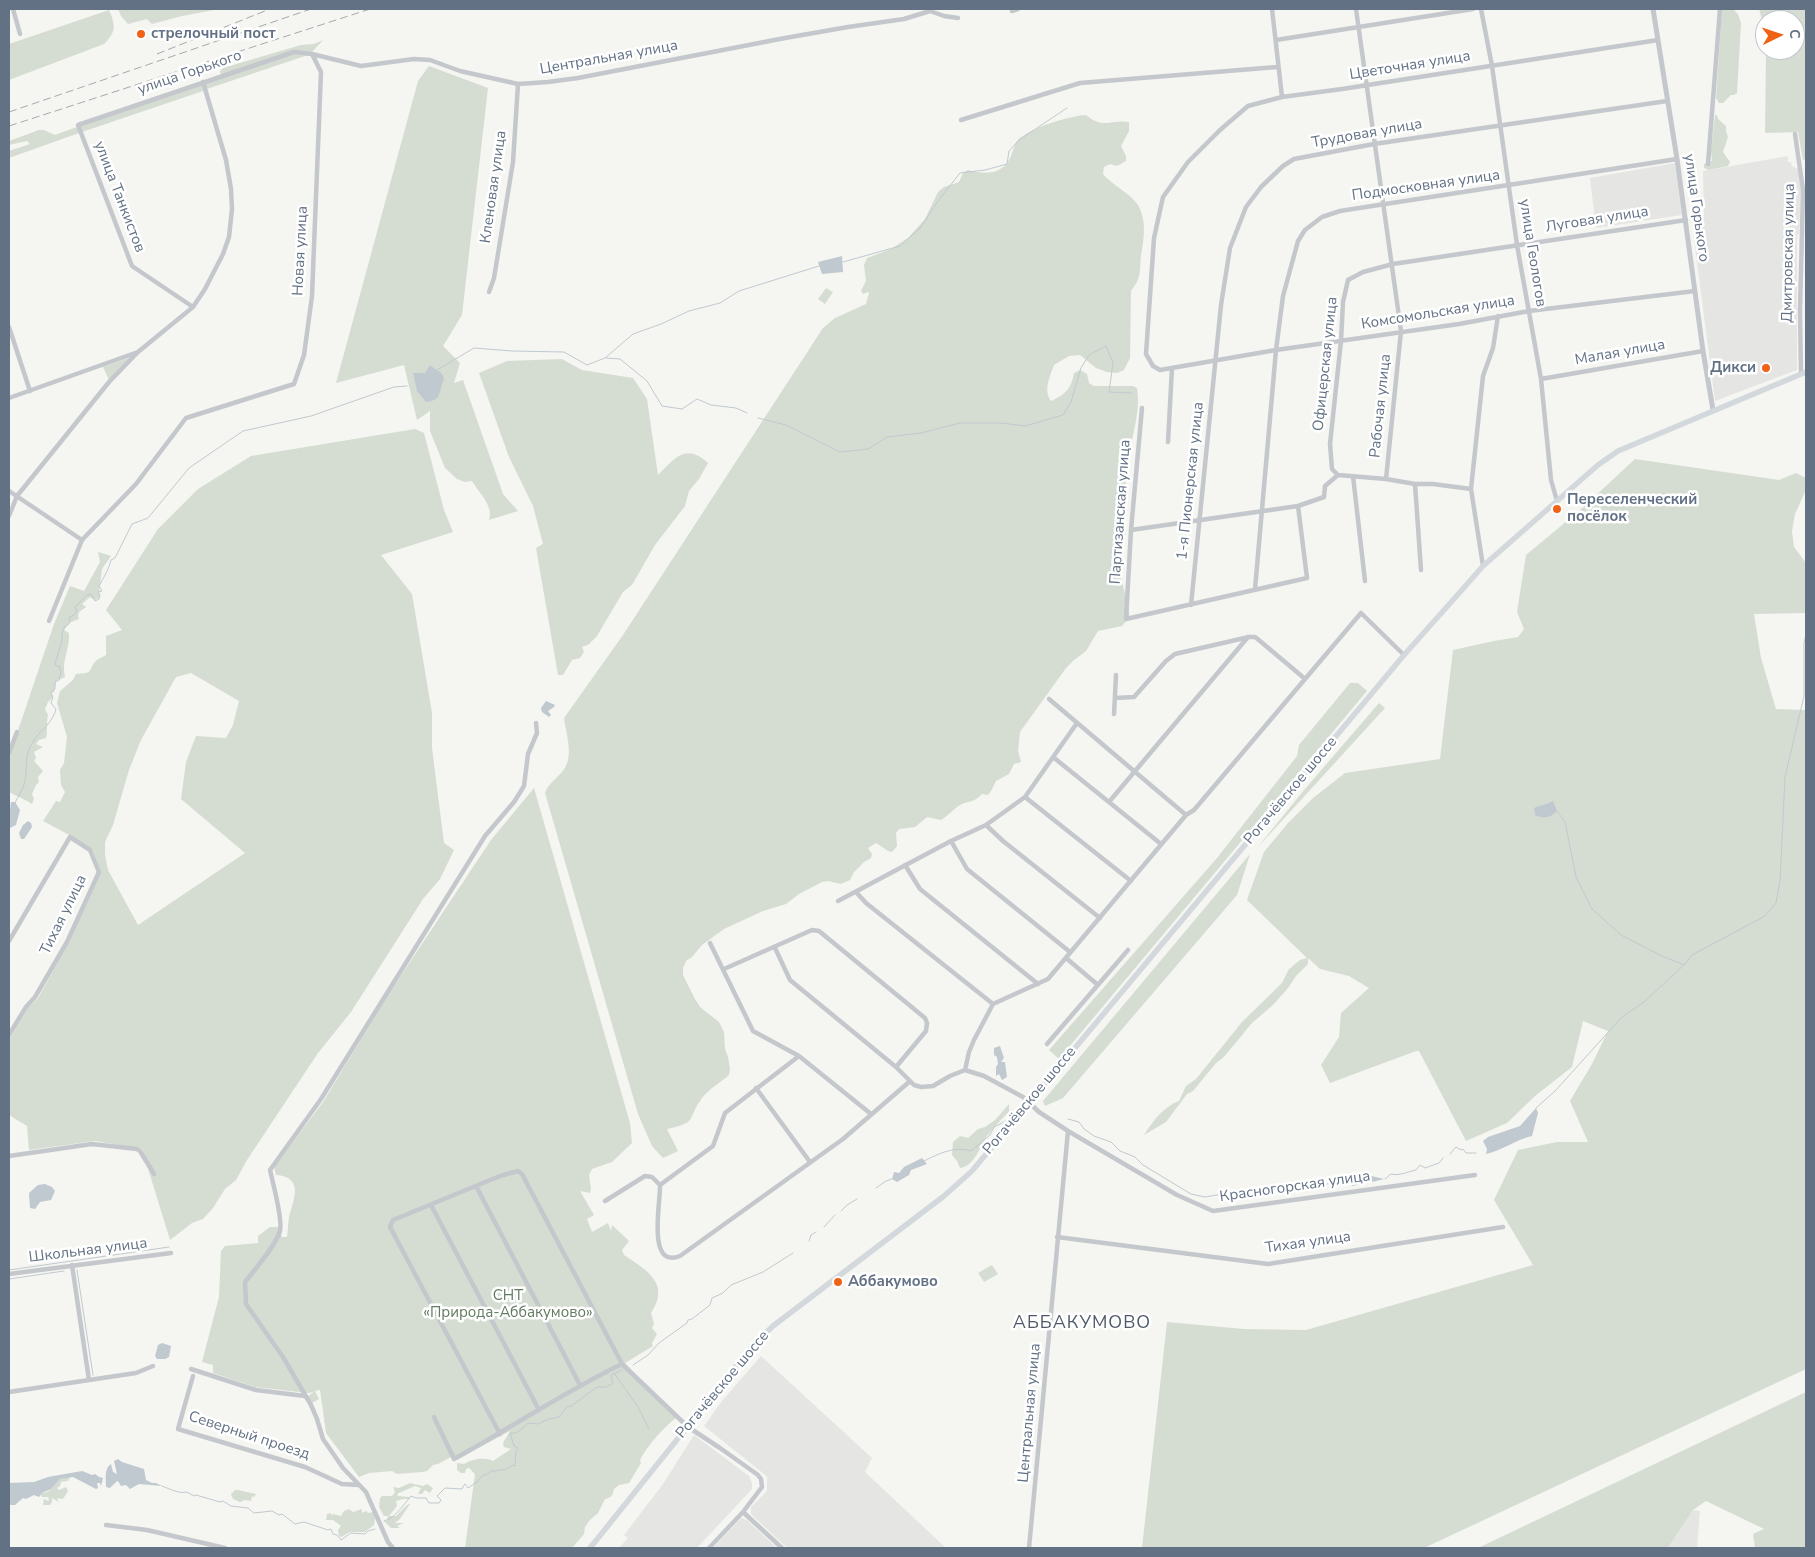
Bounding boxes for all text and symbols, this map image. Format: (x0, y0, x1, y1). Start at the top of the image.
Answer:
north arrow (1755, 10, 1805, 60)
place label: стрелочный пост (151, 25, 276, 43)
marker: стрелочный пост (135, 28, 147, 40)
text: С (1785, 29, 1804, 39)
street label: Центральная улица (539, 37, 679, 79)
street label: улица Горького (136, 47, 244, 99)
street label: Цветочная улица (1348, 48, 1472, 84)
street label: Трудовая улица (1310, 115, 1424, 153)
street label: Кленовая улица (477, 129, 511, 245)
street label: улица Танкистов (90, 139, 148, 255)
street label: улица Горького (1680, 153, 1712, 263)
street label: Подмосковная улица (1351, 167, 1501, 205)
street label: Дмитровская улица (1779, 183, 1799, 323)
street label: улица Геологов (1515, 198, 1549, 308)
street label: Луговая улица (1544, 203, 1650, 237)
street label: Новая улица (290, 206, 312, 296)
street label: Комсомольская улица (1360, 292, 1516, 334)
street label: Офицерская улица (1310, 296, 1342, 432)
street label: Малая улица (1573, 336, 1667, 370)
street label: Рабочая улица (1367, 353, 1395, 459)
place label: Дикси (1710, 359, 1756, 377)
marker: Дикси (1760, 362, 1772, 374)
street label: 1-я Пионерская улица (1174, 401, 1208, 561)
street label: Партизанская улица (1107, 439, 1135, 585)
place label: Переселенческий посёлок (1567, 491, 1697, 526)
marker: Переселенческий посёлок (1551, 503, 1563, 515)
street label: Рогачёвское шоссе (1241, 733, 1341, 849)
street label: Тихая улица (37, 872, 91, 958)
street label: Рогачёвское шоссе (980, 1043, 1080, 1159)
street label: Красногорская улица (1219, 1168, 1371, 1206)
street label: Тихая улица (1264, 1228, 1352, 1258)
street label: Школьная улица (28, 1235, 148, 1267)
place label: Аббакумово (848, 1273, 938, 1291)
marker: Аббакумово (832, 1276, 844, 1288)
park label: СНТ «Природа-Аббакумово» (423, 1287, 593, 1322)
district label: АББАКУМОВО (1012, 1313, 1152, 1335)
street label: Рогачёвское шоссе (673, 1327, 773, 1443)
street label: Центральная улица (1015, 1343, 1045, 1483)
street label: Северный проезд (186, 1408, 312, 1464)

